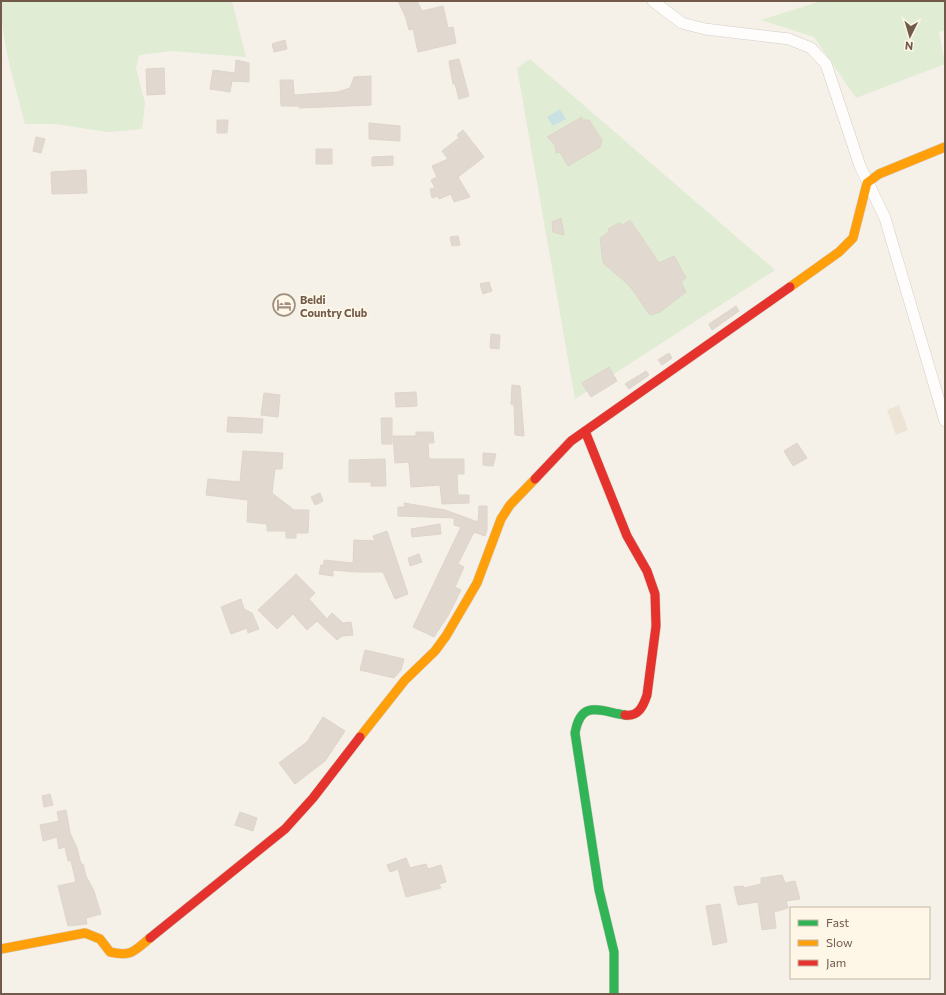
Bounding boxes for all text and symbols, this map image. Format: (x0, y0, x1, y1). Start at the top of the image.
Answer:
north arrow (890, 16, 930, 56)
text: N (904, 40, 914, 53)
hotel icon: Beldi Country Club (271, 292, 297, 318)
place label: Beldi Country Club (300, 293, 368, 319)
legend (790, 907, 930, 979)
text: Fast (826, 915, 849, 929)
text: Slow (826, 935, 853, 949)
text: Jam (826, 955, 846, 970)

